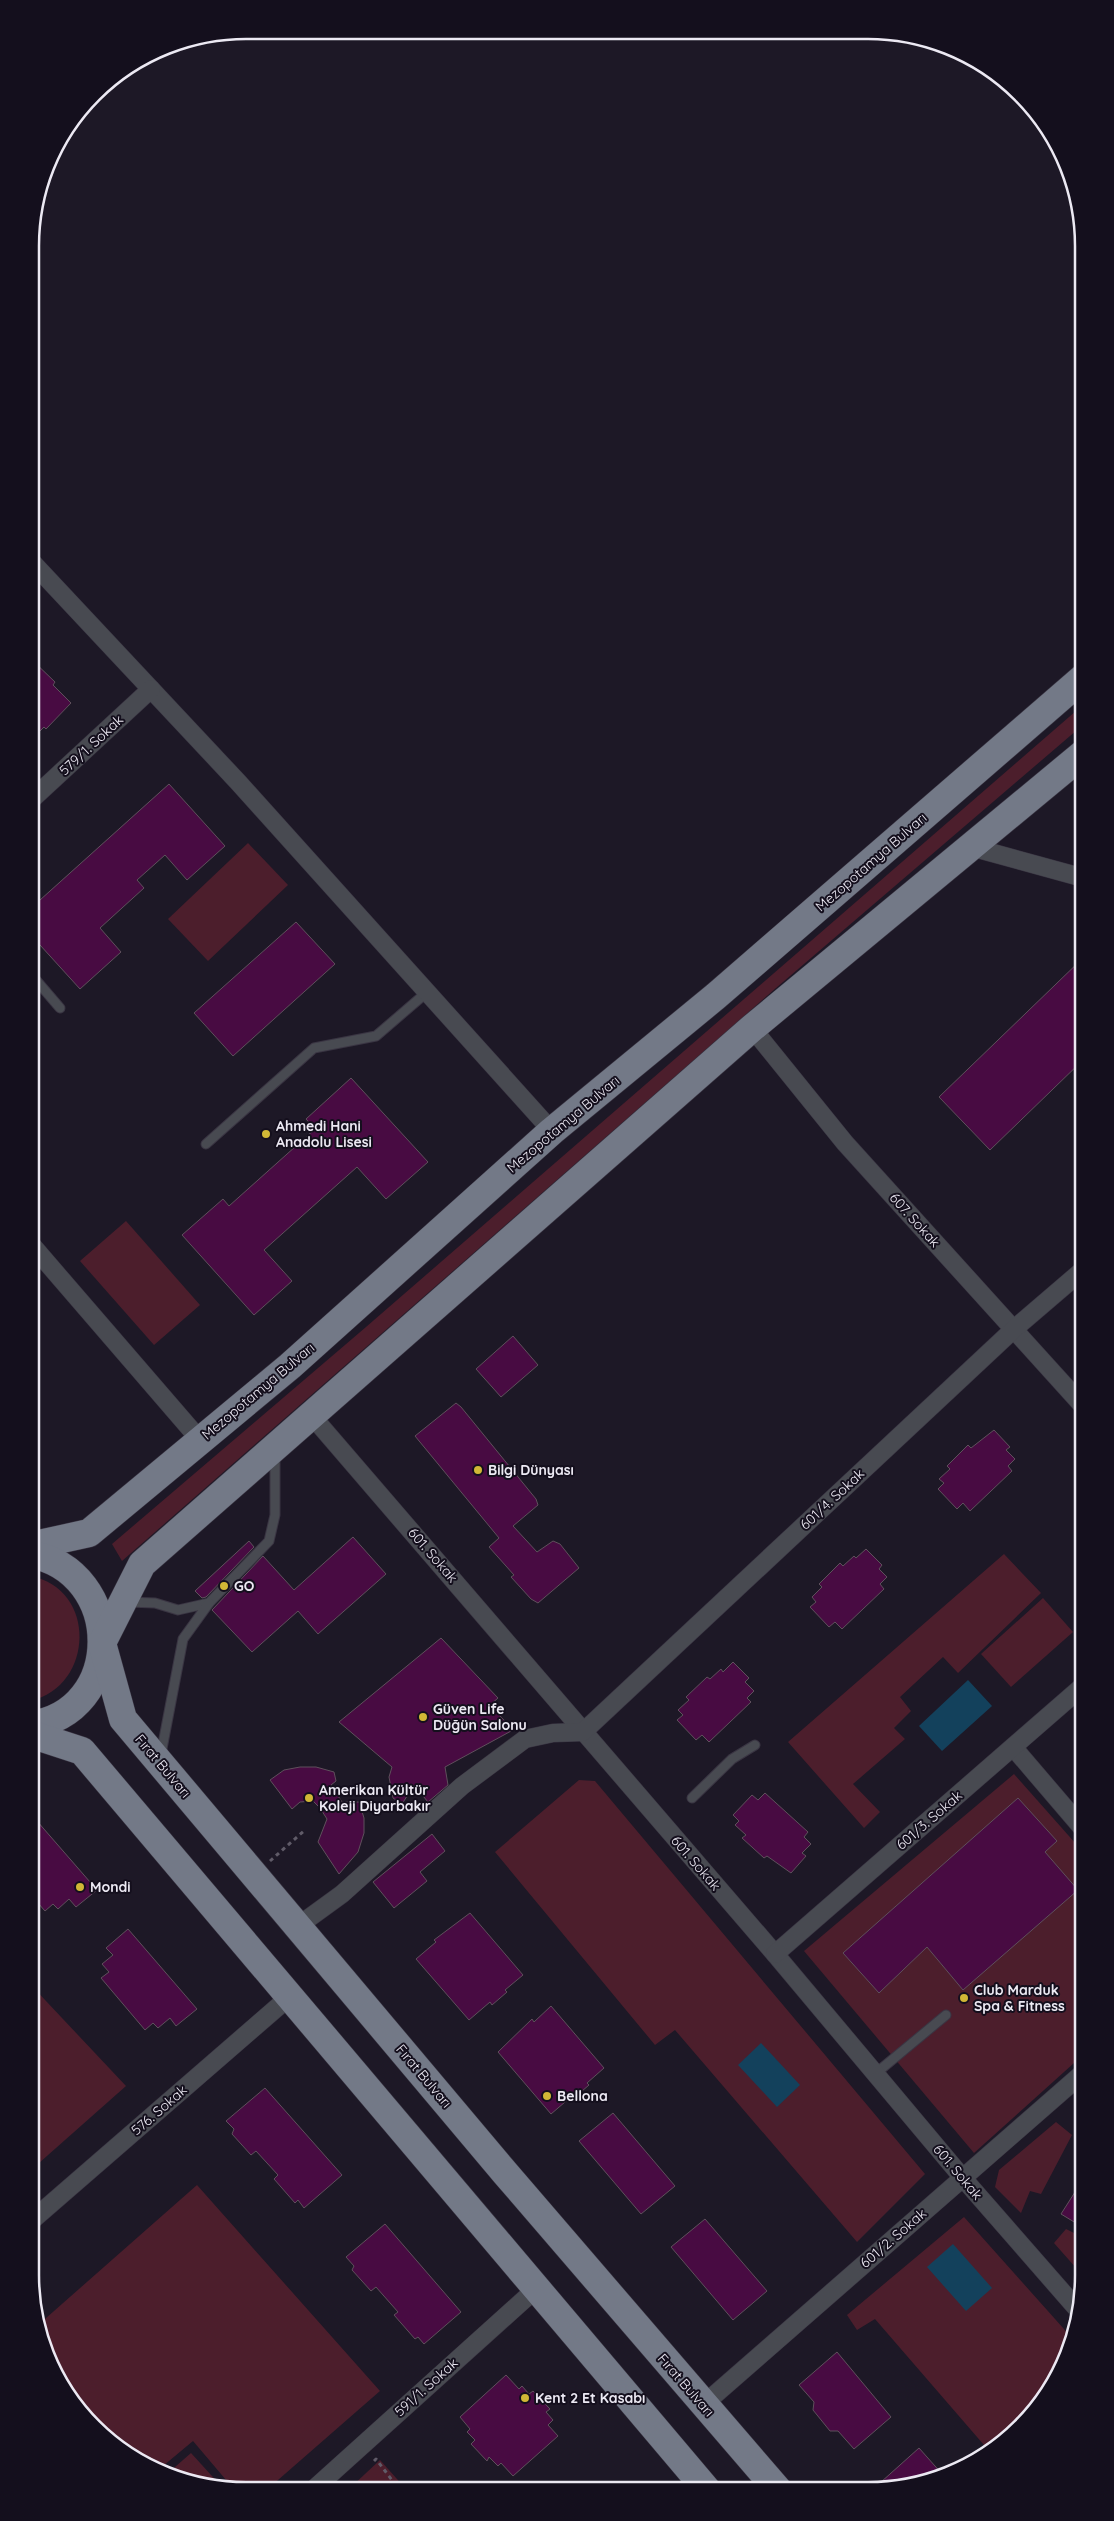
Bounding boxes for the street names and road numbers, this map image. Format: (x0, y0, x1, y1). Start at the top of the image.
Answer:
street label: 579/1. Sokak (55, 711, 127, 779)
street label: Mezopotamya Bulvarı (812, 809, 930, 915)
street label: Mezopotamya Bulvarı (503, 1072, 623, 1176)
street label: 607. Sokak (886, 1189, 944, 1251)
street label: Mezopotamya Bulvarı (198, 1339, 318, 1443)
street label: 601/4. Sokak (796, 1465, 868, 1533)
street label: 601. Sokak (404, 1524, 462, 1586)
street label: Fırat Bulvarı (131, 1731, 195, 1801)
street label: 601/3. Sokak (892, 1786, 966, 1854)
street label: 601. Sokak (667, 1832, 725, 1894)
street label: Fırat Bulvarı (392, 2041, 456, 2111)
street label: 576. Sokak (127, 2081, 191, 2139)
street label: 601. Sokak (930, 2140, 986, 2204)
street label: 601/2. Sokak (856, 2204, 930, 2272)
street label: Fırat Bulvarı (654, 2350, 718, 2420)
street label: 591/1. Sokak (391, 2354, 461, 2420)

